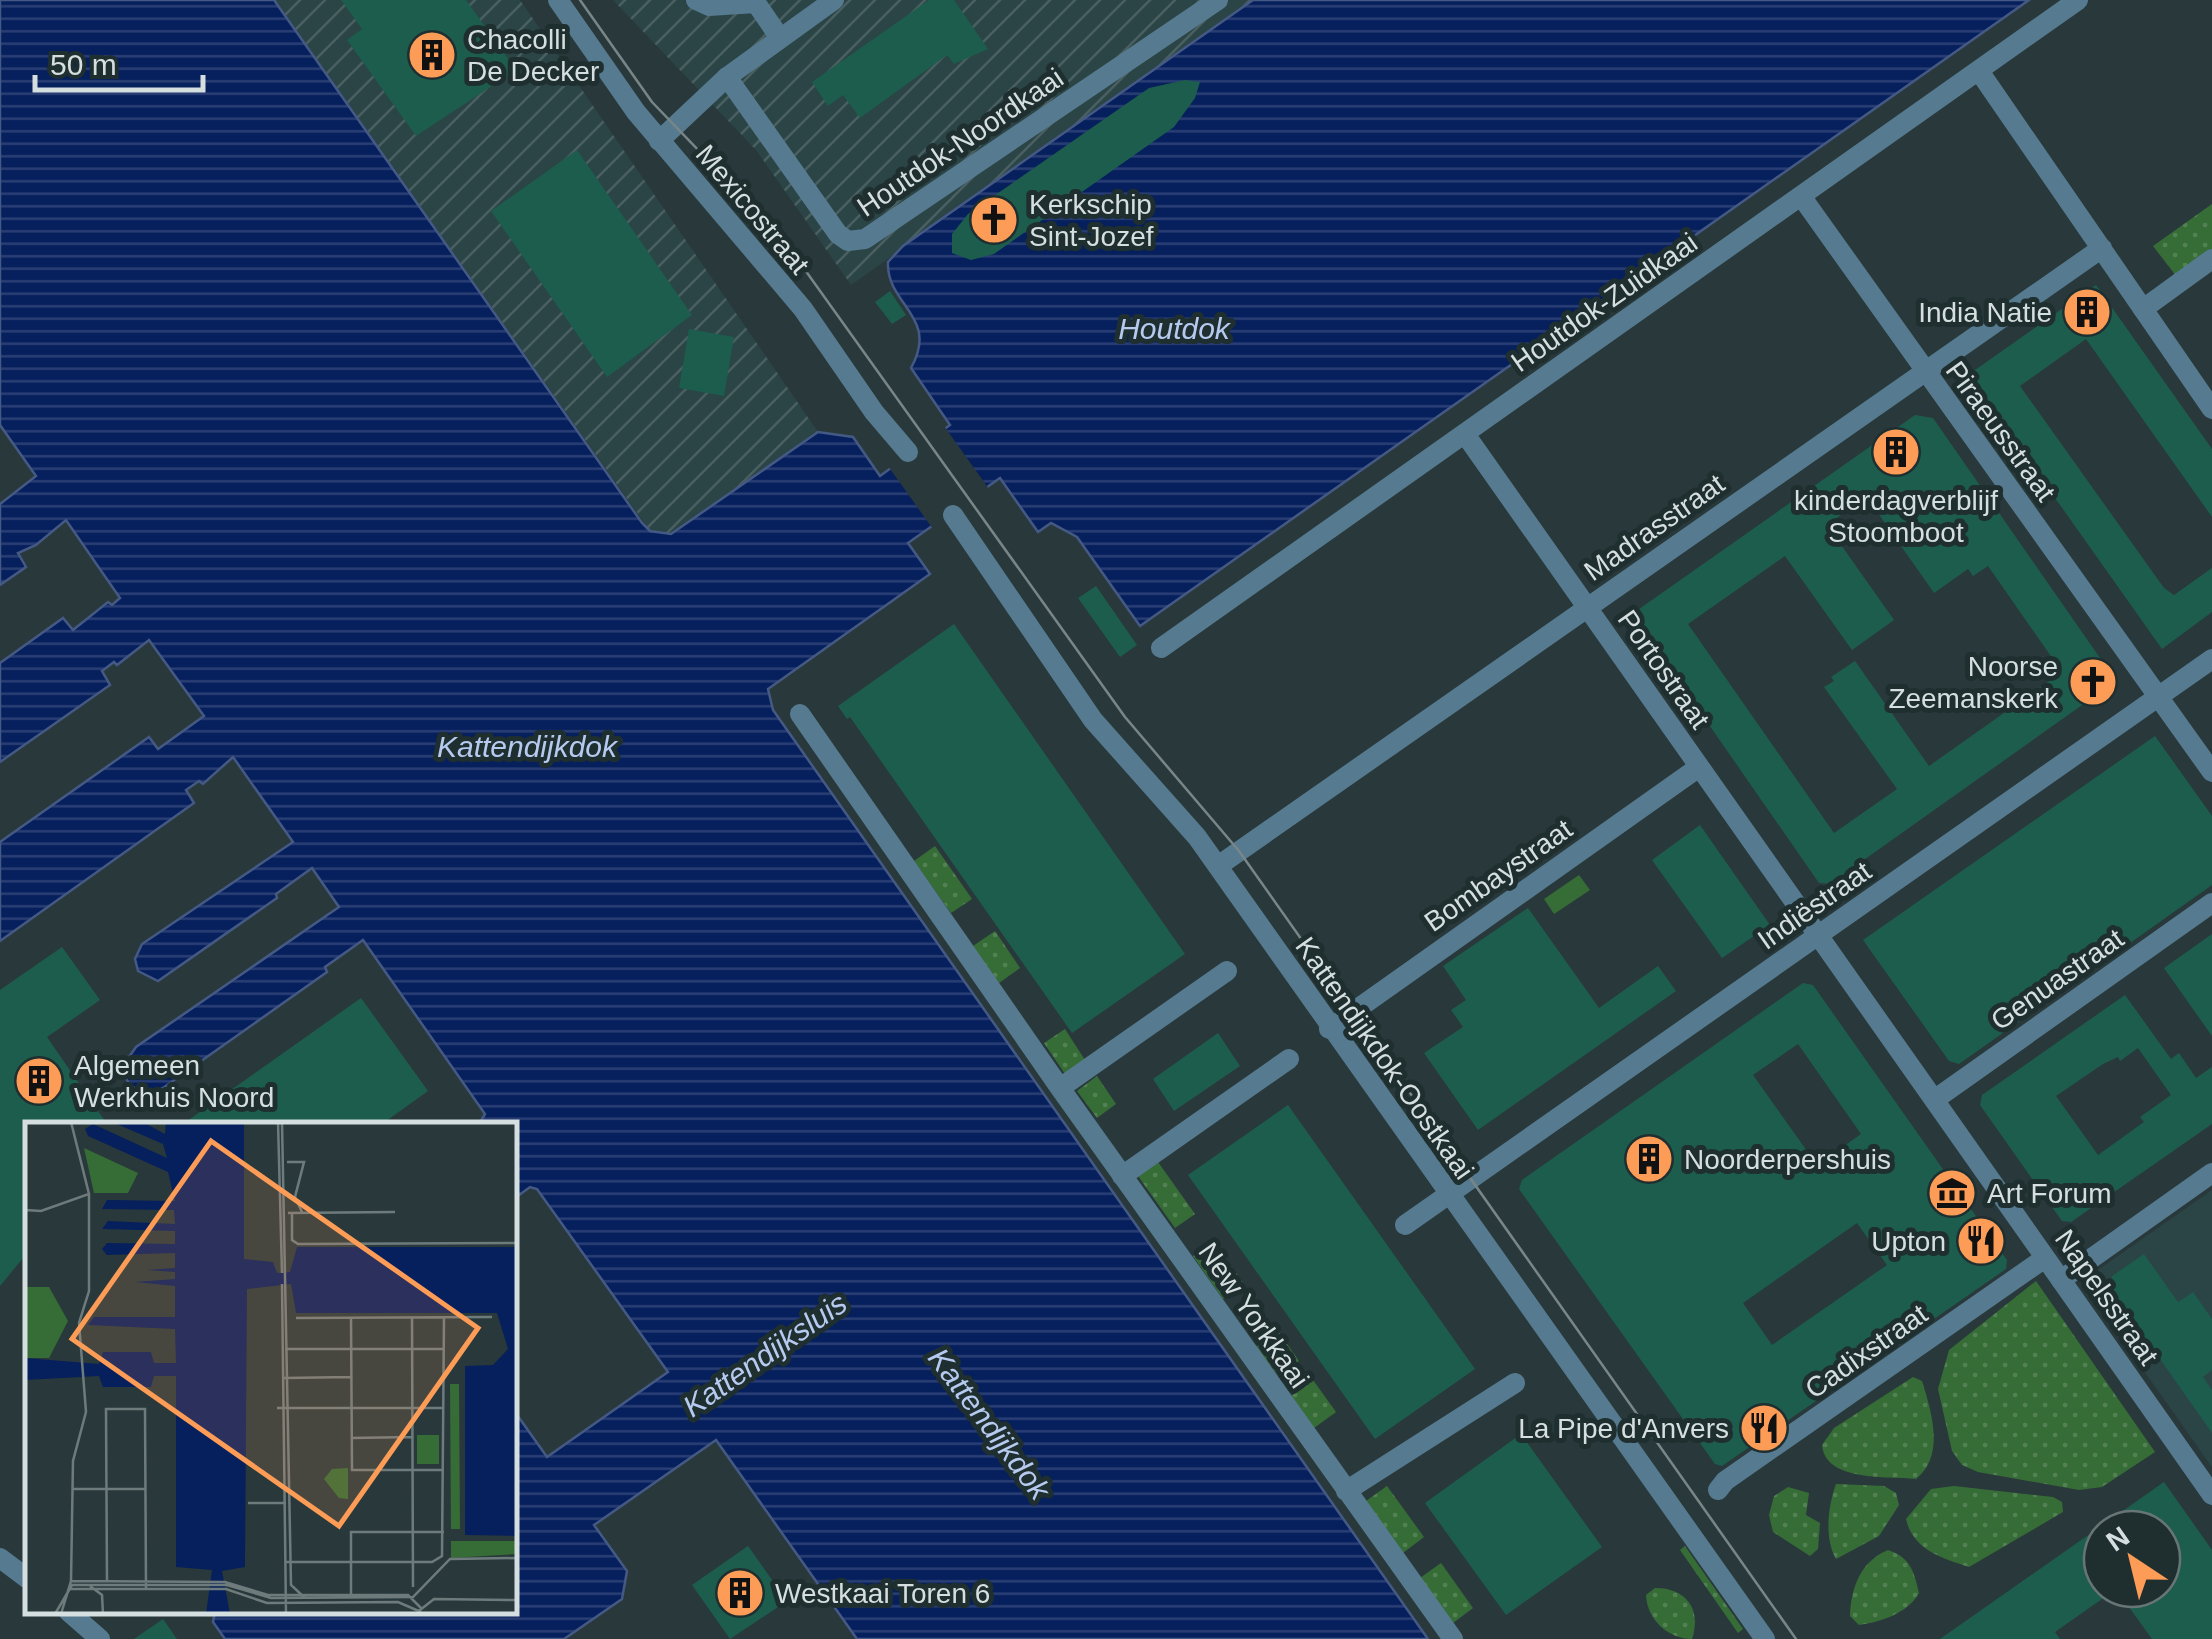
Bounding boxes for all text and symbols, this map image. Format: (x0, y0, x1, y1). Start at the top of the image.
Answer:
place label: Chacolli De Decker (467, 24, 599, 87)
building icon: Chacolli De Decker (406, 29, 458, 81)
scale bar (35, 30, 202, 92)
text: 50 m (50, 48, 117, 81)
street label: Houtdok-Noordkaai (852, 62, 1069, 223)
street label: Mexicostraat (690, 139, 816, 280)
place label: Kerkschip Sint-Jozef (1029, 189, 1154, 252)
church icon: Kerkschip Sint-Jozef (968, 194, 1020, 246)
street label: Houtdok-Zuidkaai (1506, 227, 1703, 378)
building icon: India Natie (2061, 286, 2113, 338)
place label: India Natie (1918, 297, 2052, 328)
water label: Houtdok (1118, 312, 1232, 345)
street label: Piraeusstraat (1940, 355, 2062, 507)
building icon: kinderdagverblijf Stoomboot (1870, 426, 1922, 478)
street label: Madrasstraat (1578, 468, 1730, 587)
place label: kinderdagverblijf Stoomboot (1794, 485, 1998, 548)
street label: Portostraat (1612, 604, 1716, 734)
place label: Noorse Zeemanskerk (1888, 651, 2059, 714)
church icon: Noorse Zeemanskerk (2067, 656, 2119, 708)
water label: Kattendijkdok (437, 730, 619, 763)
street label: Bombaystraat (1419, 813, 1578, 938)
street label: Indiëstraat (1752, 855, 1877, 956)
street label: Genuastraat (1985, 922, 2129, 1036)
street label: Kattendijkdok-Oostkaai (1289, 931, 1480, 1185)
place label: Algemeen Werkhuis Noord (74, 1050, 274, 1113)
building icon: Algemeen Werkhuis Noord (13, 1055, 65, 1107)
inset map (25, 1122, 518, 1614)
building icon: Noorderpershuis (1623, 1133, 1675, 1185)
place label: Noorderpershuis (1684, 1144, 1891, 1175)
museum icon: Art Forum (1926, 1167, 1978, 1219)
place label: Art Forum (1987, 1178, 2111, 1209)
restaurant icon: Upton (1955, 1215, 2007, 1267)
street label: Napelsstraat (2049, 1224, 2164, 1371)
place label: Upton (1871, 1226, 1946, 1257)
street label: New Yorkkaai (1192, 1237, 1315, 1394)
water label: Kattendijksluis (677, 1286, 853, 1423)
street label: Cadixstraat (1799, 1298, 1933, 1405)
water label: Kattendijkdok (922, 1342, 1058, 1507)
restaurant icon: La Pipe d'Anvers (1738, 1402, 1790, 1454)
place label: La Pipe d'Anvers (1518, 1413, 1729, 1444)
north arrow (2082, 1509, 2182, 1609)
text: N (2101, 1520, 2135, 1557)
building icon: Westkaai Toren 6 (714, 1567, 766, 1619)
place label: Westkaai Toren 6 (775, 1578, 990, 1609)

